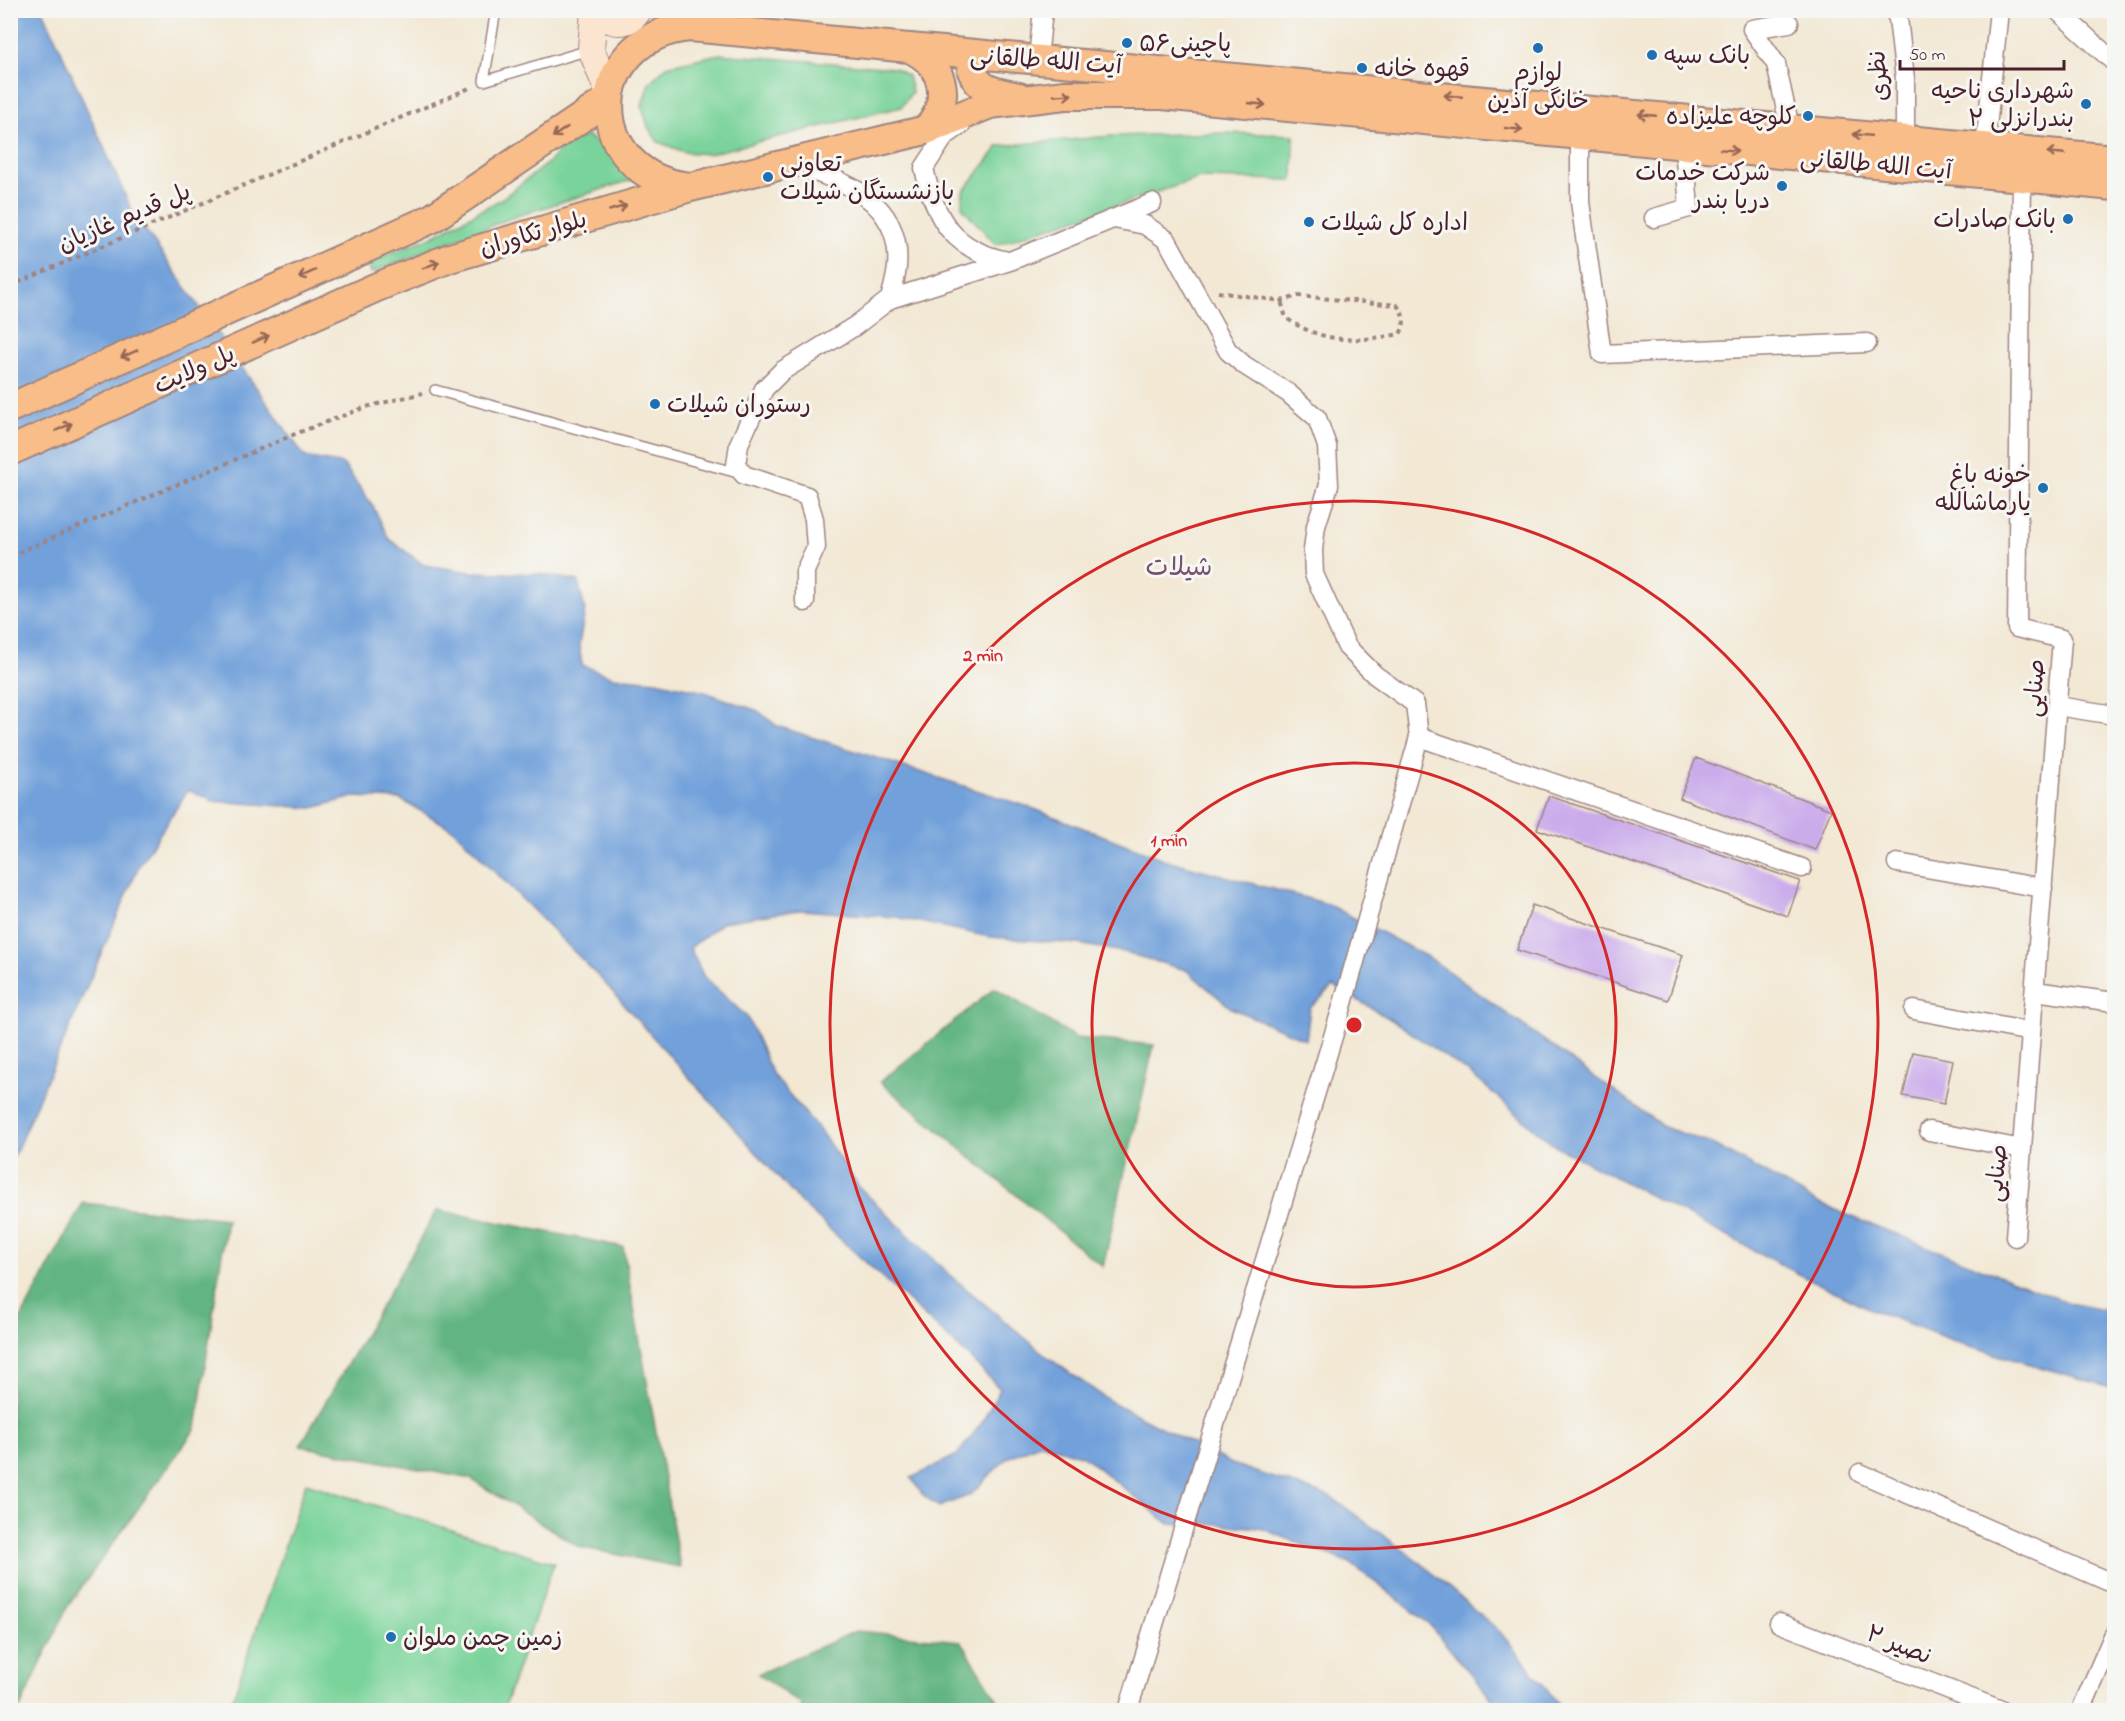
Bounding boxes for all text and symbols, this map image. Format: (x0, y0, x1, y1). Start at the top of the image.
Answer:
place label: پاچینی۵۶ (1139, 28, 1231, 63)
scale bar (1900, 33, 2064, 71)
marker: پاچینی۵۶ (1120, 36, 1134, 50)
street label: آیت الله طالقانی (969, 40, 1124, 85)
place label: بانک سپه (1664, 40, 1750, 75)
marker: لوازم خانگی آذین (1531, 41, 1545, 55)
text: 50 m (1909, 43, 1946, 69)
marker: بانک سپه (1645, 48, 1659, 62)
street label: نظری (1861, 49, 1900, 102)
place label: قهوه خانه (1374, 53, 1470, 88)
place label: لوازم خانگی آذین (1487, 57, 1589, 120)
marker: قهوه خانه (1355, 61, 1369, 75)
place label: شهرداری ناحیه ۲ بندرانزلی (1931, 75, 2074, 138)
one-way arrow (1052, 90, 1072, 101)
one-way arrow (1443, 90, 1463, 101)
marker: شهرداری ناحیه ۲ بندرانزلی (2079, 97, 2093, 111)
one-way arrow (1247, 99, 1267, 110)
place label: کلوچه علیزاده (1666, 101, 1796, 136)
one-way arrow (1638, 109, 1658, 120)
marker: کلوچه علیزاده (1801, 109, 1815, 123)
one-way arrow (1503, 124, 1523, 135)
one-way arrow (553, 126, 569, 138)
one-way arrow (1853, 129, 1873, 140)
street label: آیت الله طالقانی (1798, 142, 1954, 191)
one-way arrow (1718, 145, 1738, 156)
one-way arrow (2047, 147, 2067, 158)
place label: تعاونی بازنشستگان شیلات (780, 148, 955, 211)
place label: شرکت خدمات دریا بندر (1635, 157, 1770, 220)
marker: تعاونی بازنشستگان شیلات (761, 170, 775, 184)
street label: پل قدیم غازیان (53, 176, 197, 263)
marker: شرکت خدمات دریا بندر (1775, 179, 1789, 193)
one-way arrow (608, 202, 627, 213)
street label: بلوار تکاوران (476, 203, 592, 267)
place label: بانک صادرات (1933, 204, 2056, 239)
place label: اداره کل شیلات (1321, 207, 1468, 242)
marker: بانک صادرات (2061, 212, 2075, 226)
marker: اداره کل شیلات (1302, 215, 1316, 229)
one-way arrow (421, 259, 440, 270)
one-way arrow (298, 269, 317, 280)
one-way arrow (252, 333, 270, 344)
street label: پل ولایت (149, 338, 241, 405)
one-way arrow (121, 349, 139, 360)
place label: رستوران شیلات (667, 389, 811, 424)
marker: رستوران شیلات (648, 397, 662, 411)
one-way arrow (54, 421, 72, 432)
place label: خونه باغ یارماشالله (1935, 459, 2031, 522)
marker: خونه باغ یارماشالله (2036, 481, 2050, 495)
district label: شیلات (1146, 550, 1212, 588)
text: 2 min (962, 644, 1003, 670)
street label: صنایی (2017, 658, 2056, 718)
text: 1 min (1151, 829, 1187, 855)
centre of rings (1344, 1015, 1364, 1035)
street label: صنایی (1979, 1143, 2018, 1204)
street label: نصیر ۲ (1860, 1617, 1936, 1675)
place label: زمین چمن ملوان (403, 1622, 562, 1657)
marker: زمین چمن ملوان (384, 1630, 398, 1644)

